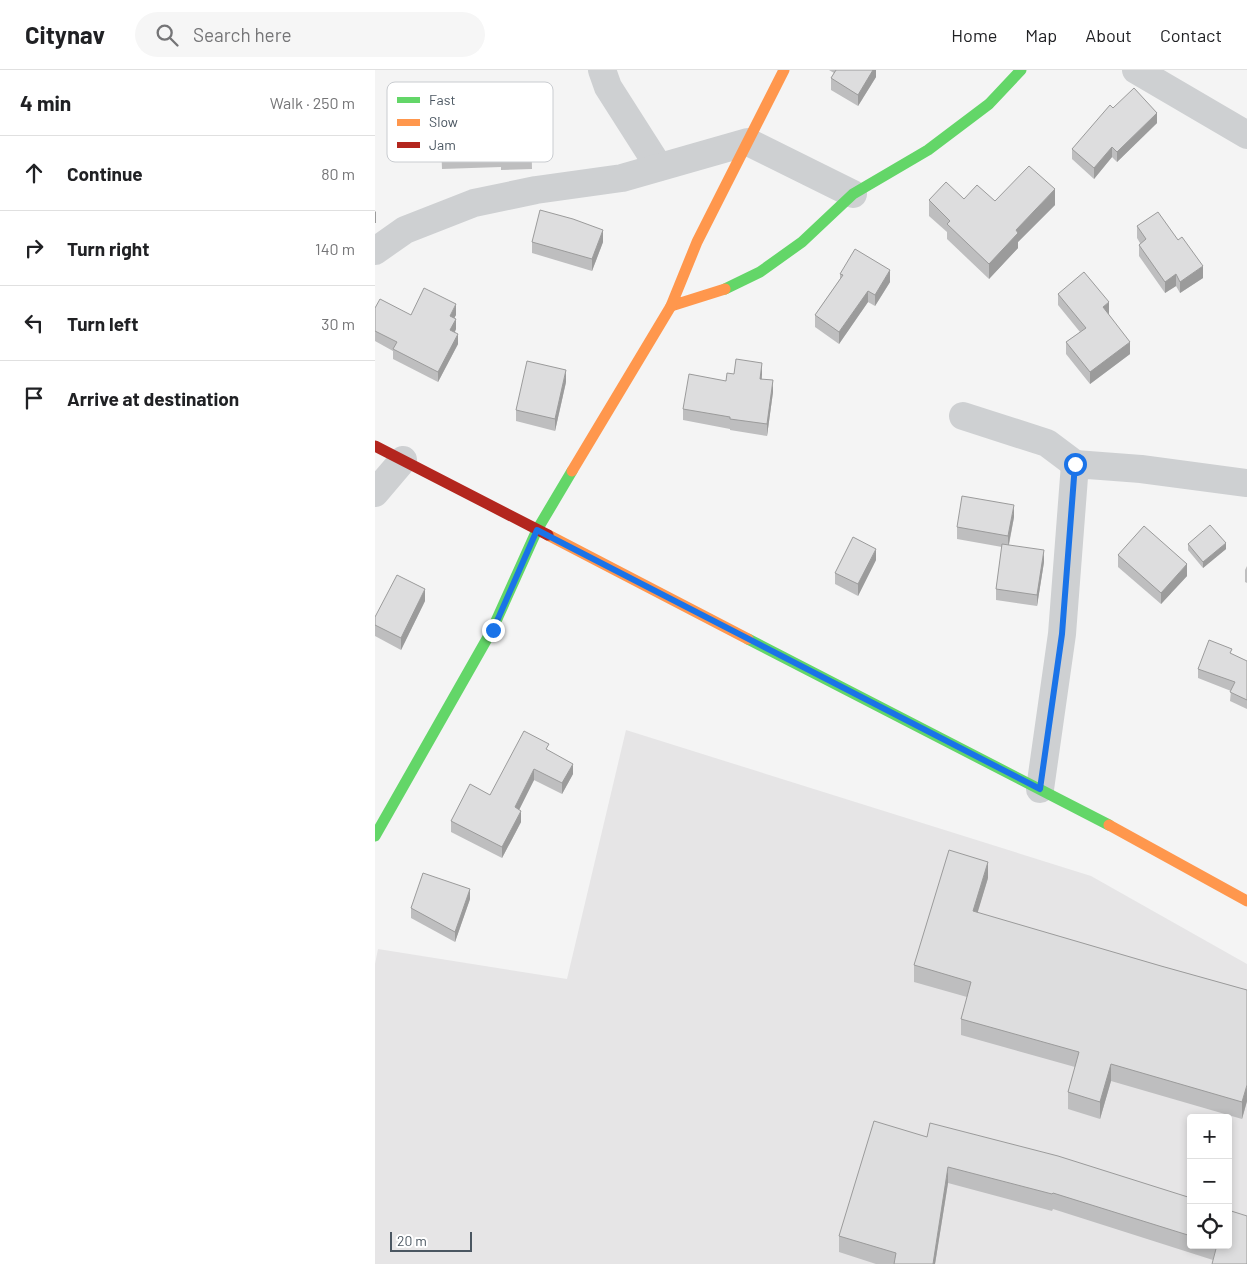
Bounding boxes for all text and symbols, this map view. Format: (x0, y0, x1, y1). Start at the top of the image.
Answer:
search box (135, 12, 485, 57)
text: Citynav (25, 20, 105, 49)
icon: search (153, 21, 181, 49)
text: Search here (193, 23, 292, 46)
text: Home (951, 24, 997, 46)
text: Map (1025, 24, 1057, 46)
text: About (1085, 24, 1132, 46)
text: Contact (1160, 24, 1222, 46)
legend (387, 82, 553, 162)
text: 4 min (20, 90, 71, 115)
text: Fast (429, 91, 455, 108)
text: Walk · 250 m (270, 93, 355, 112)
text: Slow (429, 113, 458, 130)
text: Jam (429, 136, 456, 153)
icon: ahead (20, 159, 48, 187)
text: Continue (67, 162, 143, 185)
text: 80 m (321, 164, 355, 183)
icon: right (20, 234, 48, 262)
text: Turn right (67, 237, 149, 260)
text: 140 m (315, 239, 355, 258)
icon: left (20, 309, 48, 337)
text: Turn left (67, 312, 138, 335)
text: 30 m (321, 314, 355, 333)
icon: arrive (20, 384, 48, 412)
text: Arrive at destination (67, 387, 239, 410)
route start (1064, 453, 1087, 476)
route end (482, 619, 505, 642)
map controls (1187, 1114, 1232, 1249)
button: + (1187, 1114, 1232, 1159)
button: − (1187, 1159, 1232, 1204)
button: locate (1187, 1204, 1232, 1249)
scale bar (390, 1229, 473, 1252)
text: 20 m (397, 1232, 427, 1249)

